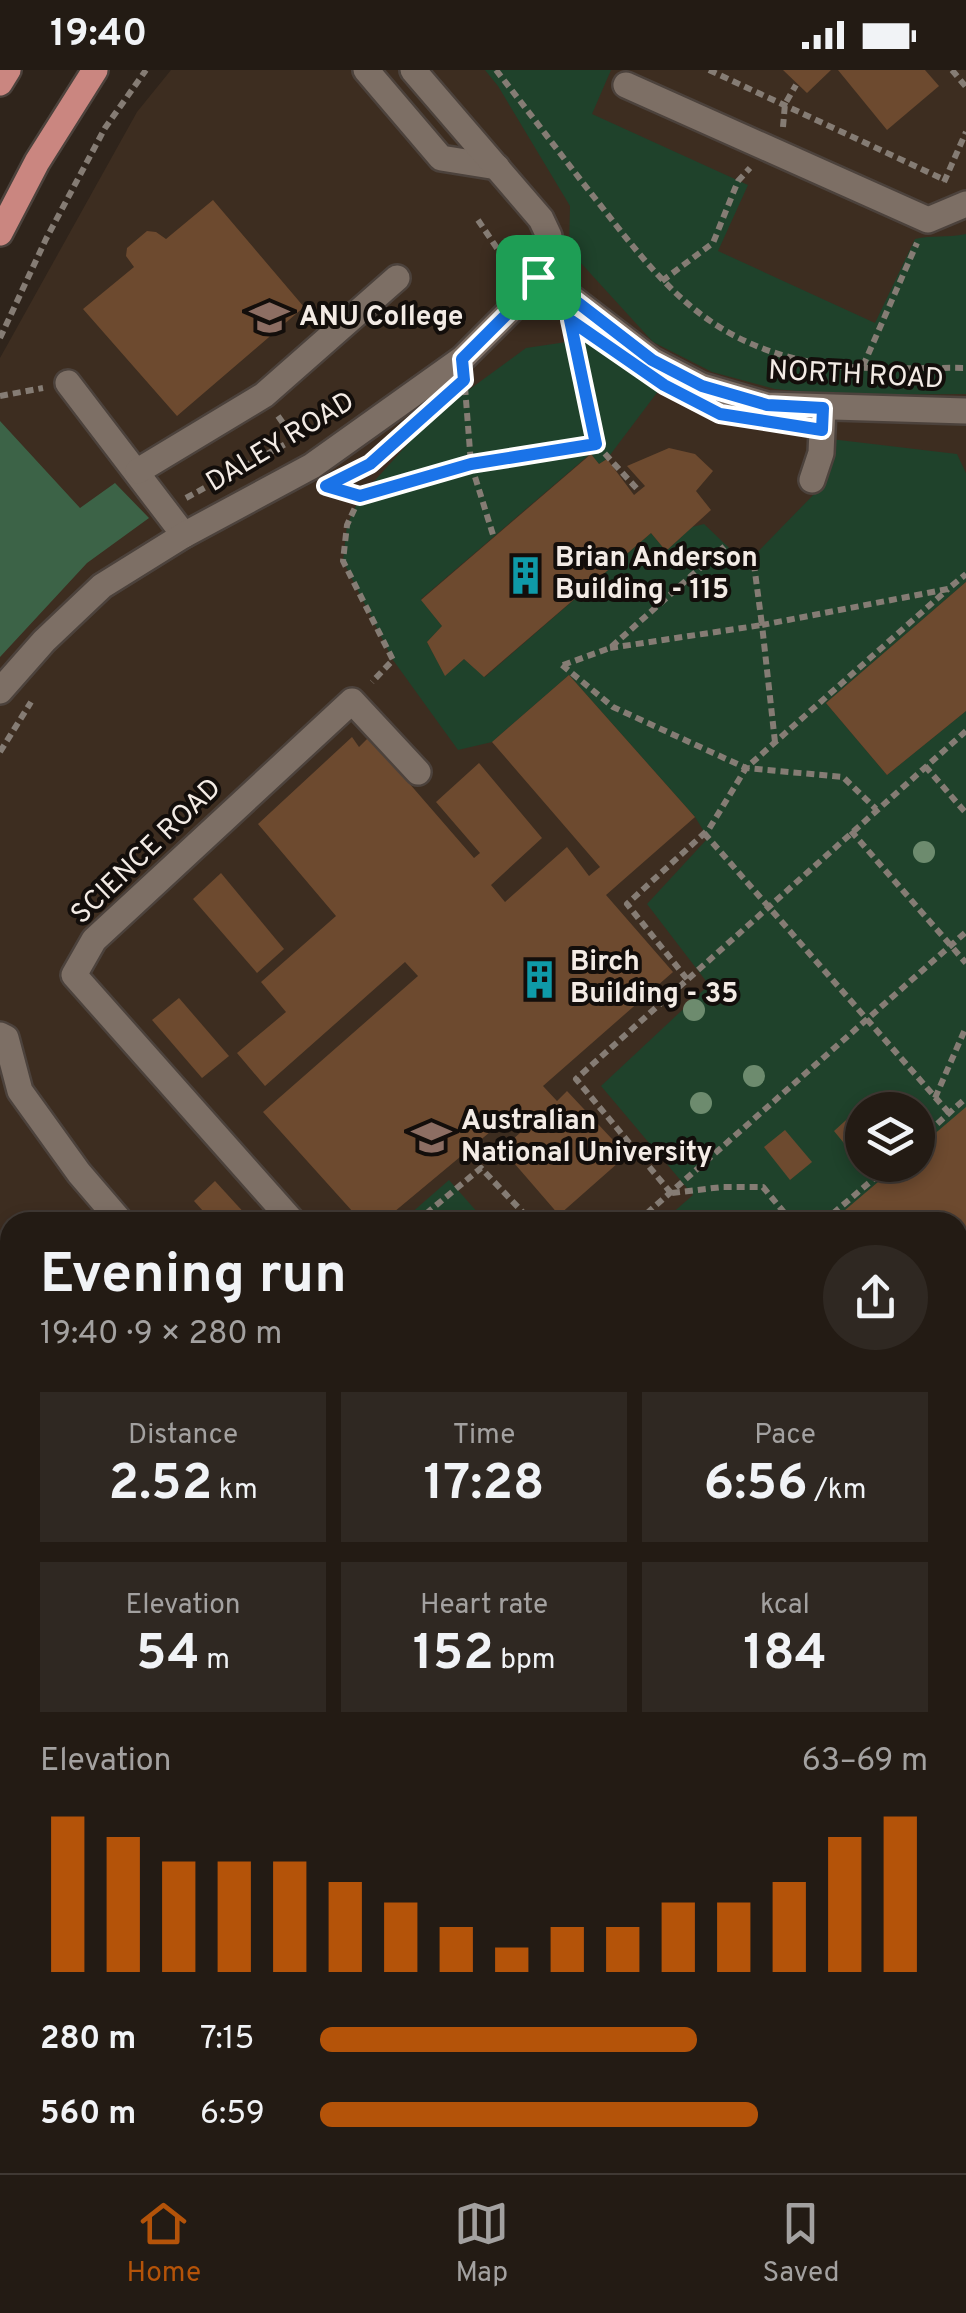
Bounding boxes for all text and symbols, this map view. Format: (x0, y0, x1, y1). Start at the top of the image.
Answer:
text: 19:40 (50, 11, 147, 60)
pin (496, 235, 581, 320)
icon: arrive (511, 250, 566, 305)
school or university icon: ANU College (248, 297, 290, 339)
place label: ANU College (299, 300, 463, 336)
street label: NORTH ROAD (767, 353, 945, 399)
street label: DALEY ROAD (200, 385, 362, 501)
place label: Brian Anderson Building - 115 (555, 541, 758, 609)
building icon: Brian Anderson Building - 115 (504, 554, 546, 596)
street label: SCIENCE ROAD (64, 771, 230, 933)
place label: Birch Building - 35 (570, 945, 738, 1013)
building icon: Birch Building - 35 (519, 958, 561, 1000)
map controls (845, 1092, 935, 1182)
button: layers (845, 1092, 935, 1182)
place label: Australian National University (461, 1104, 713, 1172)
school or university icon: Australian National University (410, 1117, 452, 1159)
text: Evening run (40, 1242, 347, 1312)
button: share (823, 1245, 928, 1350)
text: 19:40 · 9 × 280 m (40, 1315, 282, 1355)
text: Distance (128, 1418, 238, 1454)
text: Time (453, 1418, 515, 1454)
text: Pace (754, 1418, 816, 1454)
text: 2.52 (108, 1454, 212, 1517)
text: 17:28 (424, 1454, 545, 1517)
text: 6:56 (704, 1454, 808, 1517)
text: km (212, 1473, 258, 1509)
text: /km (808, 1473, 866, 1509)
text: Elevation (125, 1588, 241, 1624)
text: Heart rate (420, 1588, 548, 1624)
text: kcal (760, 1588, 810, 1624)
text: 54 (136, 1624, 200, 1687)
text: 152 (413, 1624, 494, 1687)
text: 184 (743, 1624, 827, 1687)
text: m (200, 1643, 230, 1679)
text: bpm (494, 1643, 555, 1679)
text: Elevation (40, 1742, 172, 1782)
text: 63–69 m (802, 1742, 928, 1782)
text: 280 m (40, 2020, 136, 2060)
text: 7:15 (200, 2020, 254, 2060)
text: 560 m (40, 2095, 136, 2135)
text: 6:59 (200, 2095, 265, 2135)
tab: Home (127, 2196, 201, 2292)
tab: Map (454, 2196, 509, 2292)
tab: Saved (762, 2196, 839, 2292)

